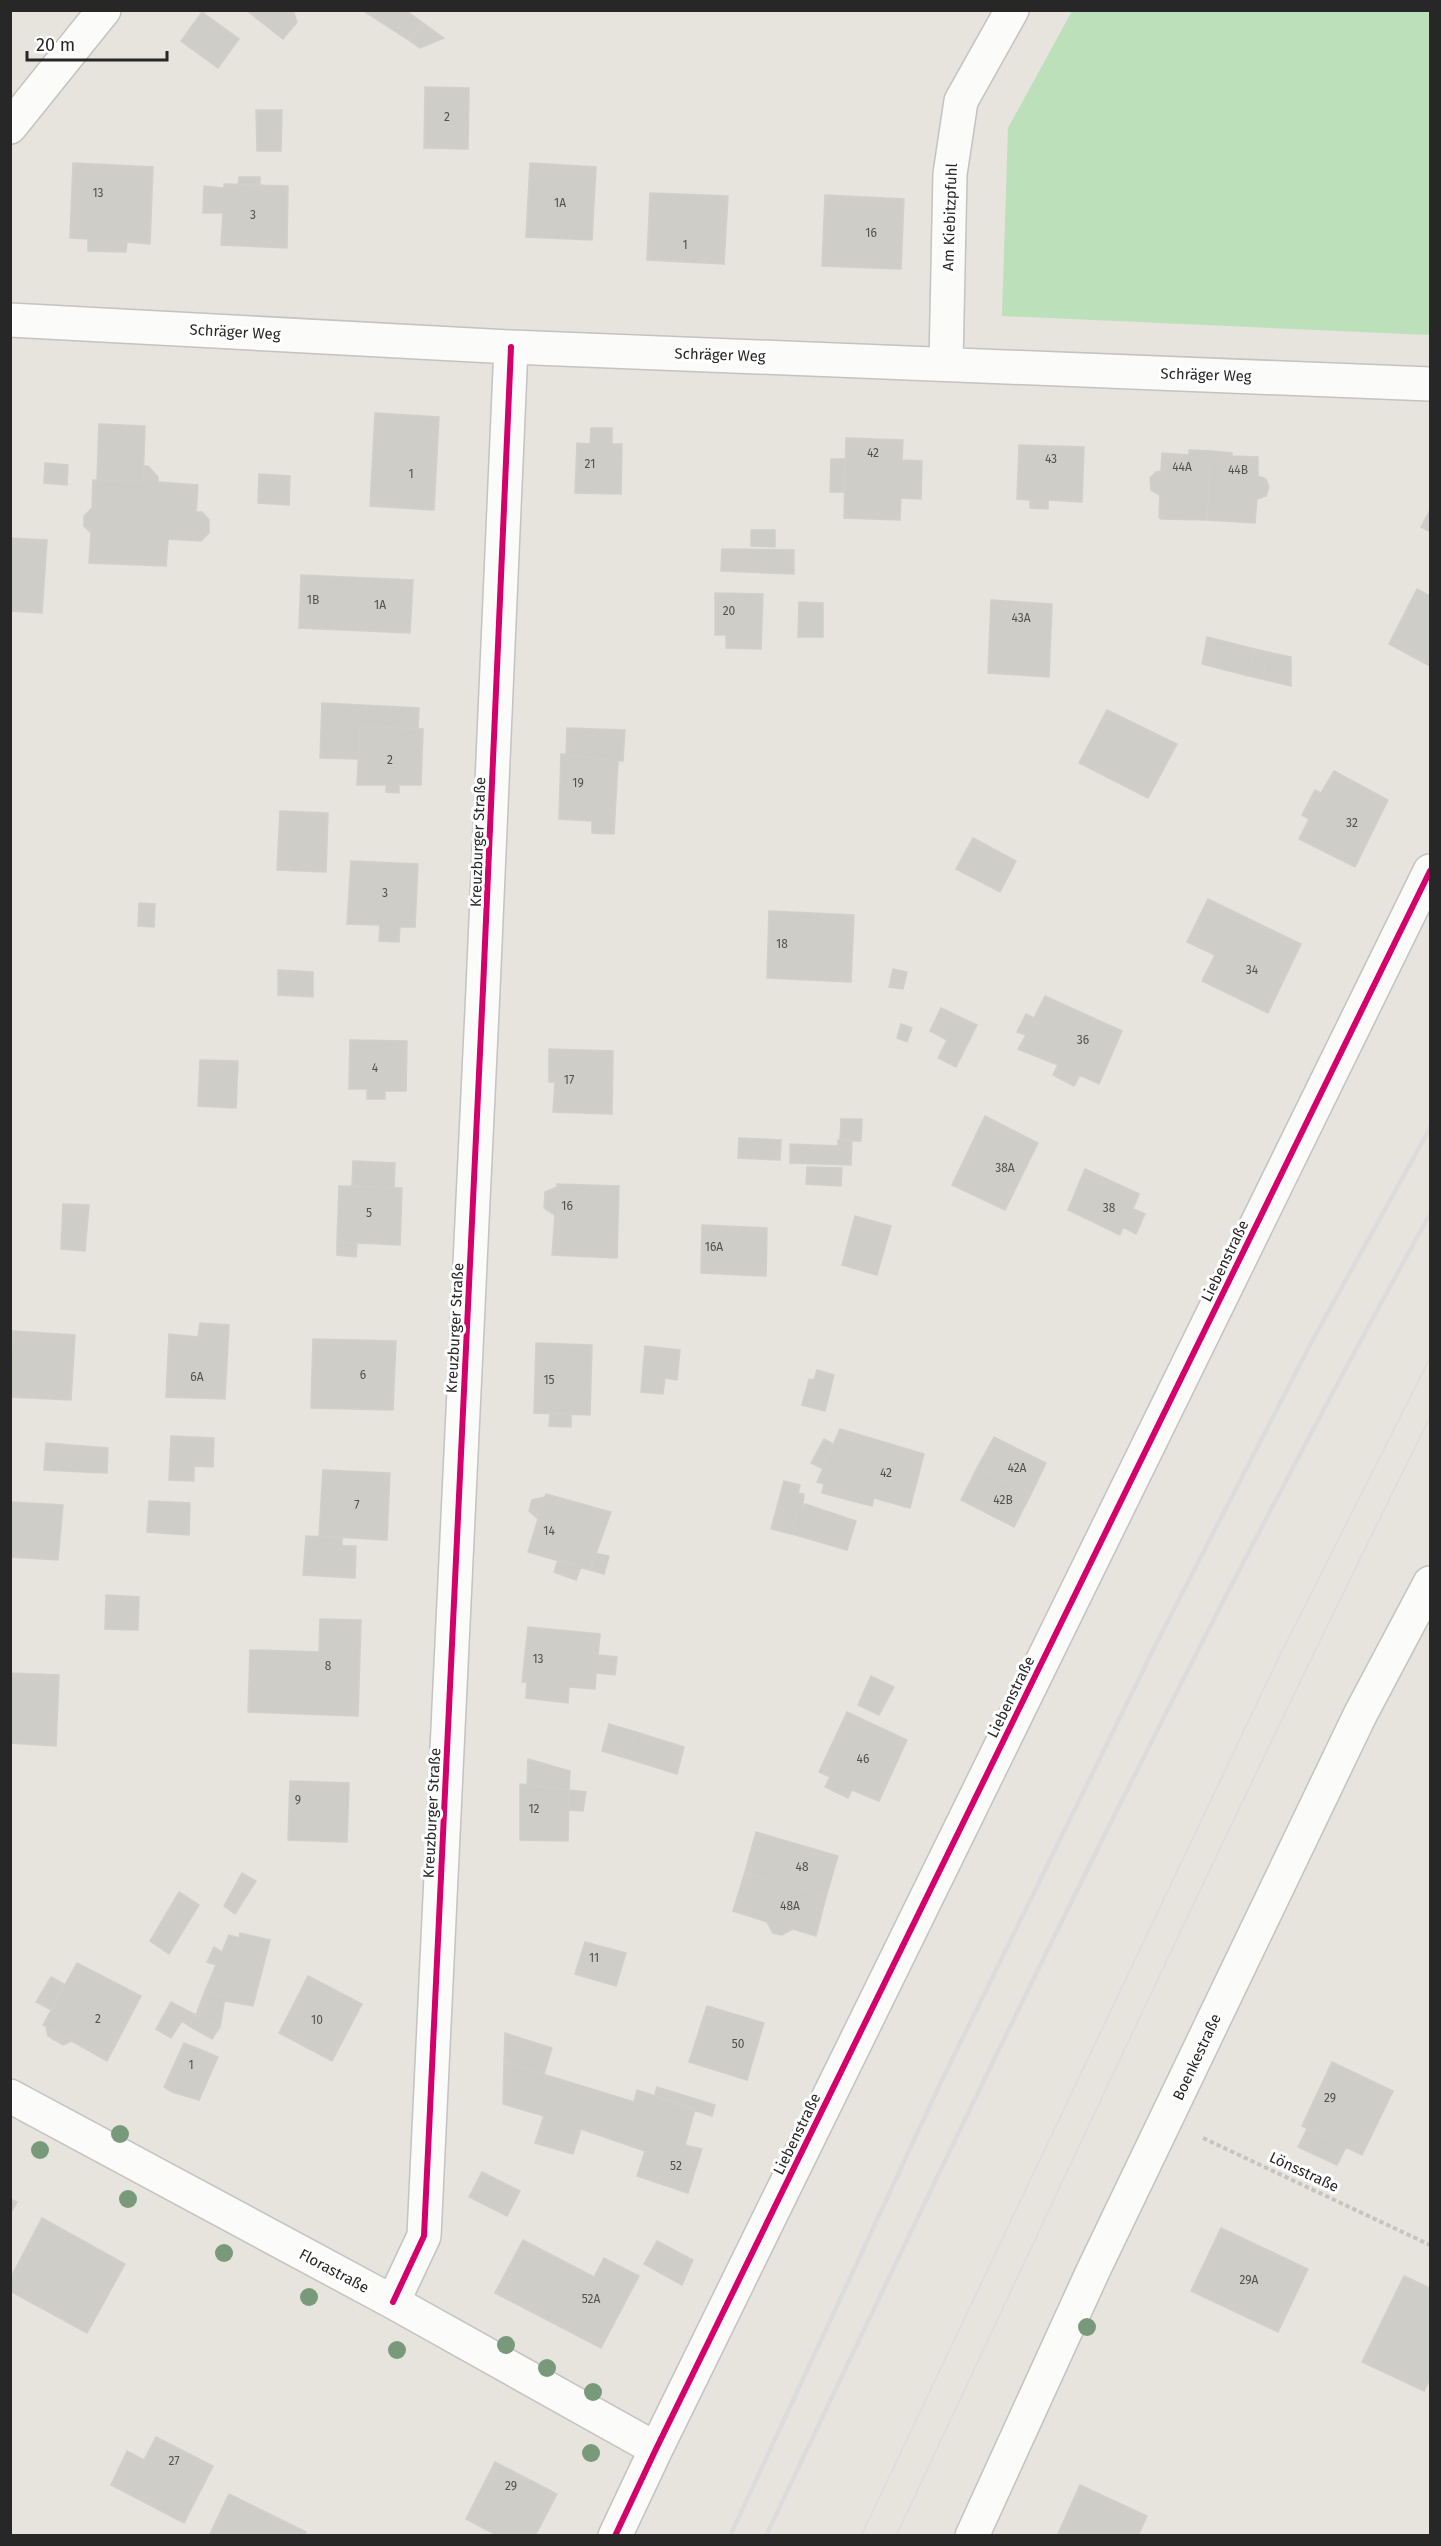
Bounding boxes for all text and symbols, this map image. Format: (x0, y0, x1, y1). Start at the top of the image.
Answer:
scale bar (27, 24, 166, 62)
text: 20 m (36, 34, 75, 56)
house number: 2 (444, 110, 450, 124)
street label: Am Kiebitzpfuhl (939, 162, 961, 271)
house number: 13 (92, 186, 104, 200)
house number: 1A (554, 196, 566, 210)
house number: 3 (250, 208, 256, 222)
house number: 16 (865, 226, 877, 240)
house number: 1 (682, 238, 688, 252)
street label: Schräger Weg (189, 321, 281, 343)
street label: Schräger Weg (674, 344, 766, 366)
street label: Schräger Weg (1160, 364, 1252, 386)
house number: 42 (867, 446, 879, 460)
house number: 43 (1045, 452, 1057, 466)
house number: 21 (585, 457, 595, 471)
house number: 44A (1172, 460, 1192, 474)
house number: 44B (1228, 463, 1248, 477)
house number: 1 (408, 467, 414, 481)
house number: 1B (307, 593, 319, 607)
house number: 1A (374, 598, 386, 612)
house number: 20 (723, 604, 736, 618)
house number: 43A (1011, 611, 1031, 625)
house number: 2 (387, 753, 393, 767)
house number: 19 (572, 776, 584, 790)
street label: Kreuzburger Straße (467, 777, 489, 907)
house number: 32 (1346, 816, 1358, 830)
house number: 3 (382, 886, 388, 900)
house number: 18 (776, 937, 788, 951)
house number: 34 (1246, 963, 1259, 977)
house number: 36 (1077, 1033, 1089, 1047)
house number: 4 (372, 1061, 379, 1075)
house number: 17 (564, 1073, 574, 1087)
house number: 38A (995, 1161, 1015, 1175)
house number: 16 (561, 1199, 573, 1213)
house number: 38 (1103, 1201, 1116, 1215)
house number: 5 (366, 1206, 372, 1220)
street label: Liebenstraße (1197, 1217, 1253, 1305)
house number: 16A (705, 1240, 723, 1254)
street label: Kreuzburger Straße (443, 1262, 467, 1394)
house number: 6 (360, 1368, 366, 1382)
house number: 6A (190, 1370, 204, 1384)
house number: 15 (543, 1373, 555, 1387)
house number: 42A (1008, 1461, 1027, 1475)
house number: 42 (880, 1466, 892, 1480)
house number: 42B (993, 1493, 1013, 1507)
house number: 7 (354, 1498, 360, 1512)
house number: 14 (543, 1524, 555, 1538)
house number: 13 (532, 1652, 544, 1666)
street label: Liebenstraße (983, 1653, 1039, 1741)
house number: 8 (325, 1659, 332, 1673)
street label: Kreuzburger Straße (420, 1747, 444, 1879)
house number: 46 (857, 1752, 869, 1766)
house number: 9 (295, 1793, 301, 1807)
house number: 12 (528, 1802, 540, 1816)
house number: 48 (796, 1860, 809, 1874)
house number: 48A (780, 1899, 800, 1913)
house number: 11 (589, 1951, 599, 1965)
street label: Boenkestraße (1169, 2011, 1225, 2103)
house number: 2 (95, 2012, 101, 2026)
house number: 10 (311, 2013, 323, 2027)
house number: 50 (732, 2037, 745, 2051)
house number: 1 (188, 2058, 194, 2072)
street label: Liebenstraße (769, 2090, 825, 2178)
house number: 29 (1324, 2091, 1336, 2105)
street label: Lönsstraße (1266, 2148, 1342, 2196)
house number: 52 (670, 2159, 682, 2173)
street label: Florastraße (296, 2245, 372, 2297)
house number: 29A (1240, 2273, 1259, 2287)
house number: 52A (582, 2292, 600, 2306)
house number: 27 (168, 2454, 180, 2468)
house number: 29 (505, 2479, 517, 2493)

